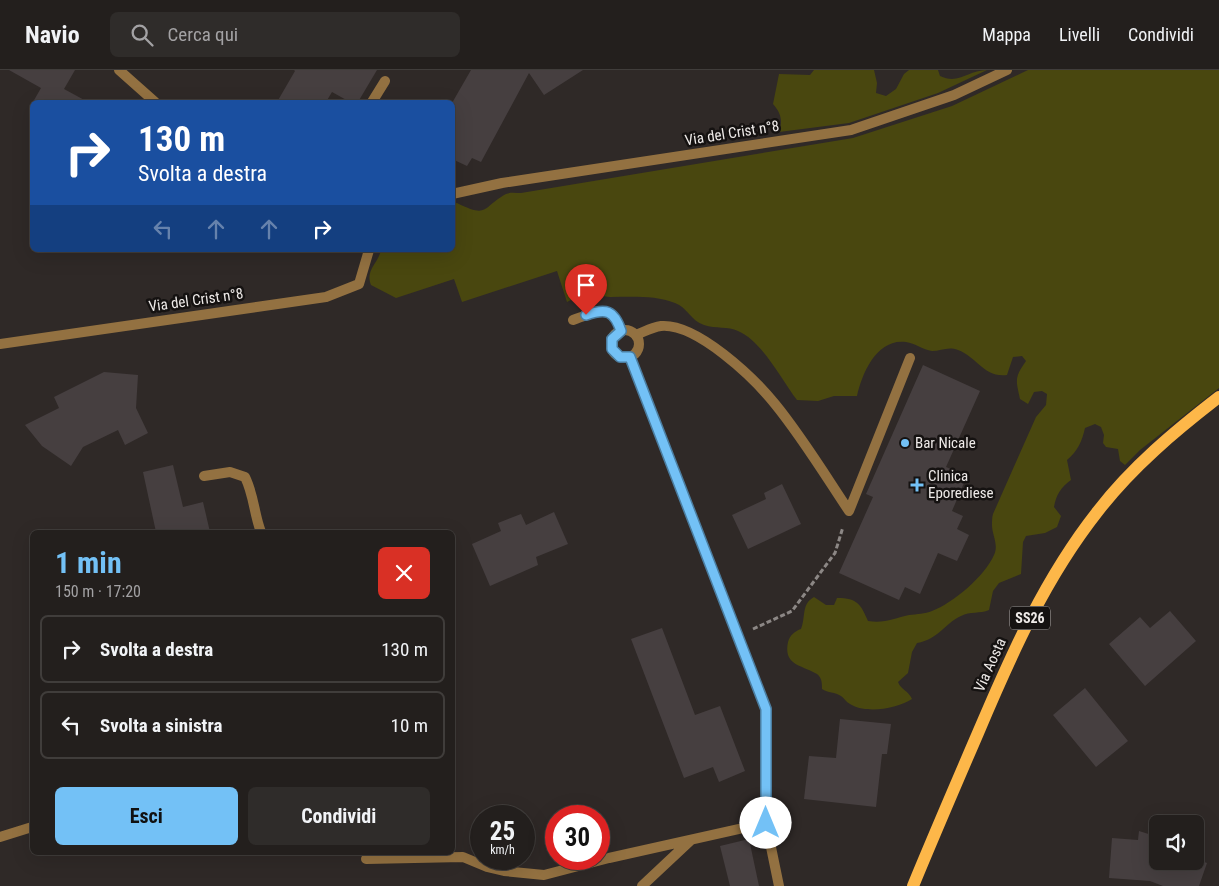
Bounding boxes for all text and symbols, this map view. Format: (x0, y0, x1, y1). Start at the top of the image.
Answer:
search box (110, 12, 460, 57)
text: Navio (25, 21, 80, 49)
icon: search (128, 21, 156, 49)
text: Cerca qui (168, 23, 238, 46)
text: Mappa (982, 24, 1031, 45)
text: Livelli (1059, 24, 1100, 45)
text: Condividi (1128, 24, 1194, 45)
street label: Via del Crist n°8 (683, 117, 781, 149)
text: 130 m (138, 119, 225, 160)
icon: right (55, 120, 120, 185)
text: Svolta a destra (138, 161, 267, 186)
icon: left (149, 215, 177, 243)
icon: ahead (202, 215, 230, 243)
icon: ahead (255, 215, 283, 243)
icon: right (308, 215, 336, 243)
pin (565, 264, 607, 315)
icon: arrive (572, 271, 600, 299)
street label: Via del Crist n°8 (148, 284, 244, 316)
place label: Bar Nicale (915, 434, 976, 452)
marker: Bar Nicale (899, 437, 911, 449)
place label: Clinica Eporediese (928, 467, 994, 502)
marker: Clinica Eporediese (910, 478, 924, 492)
text: 1 min (55, 545, 122, 580)
button: close (378, 547, 430, 599)
text: 150 m · 17:20 (55, 582, 141, 601)
road number: SS26 (1010, 606, 1050, 630)
icon: right (57, 635, 85, 663)
street label: Via Aosta (970, 635, 1010, 695)
text: Svolta a destra (100, 638, 213, 661)
text: 130 m (381, 638, 428, 661)
icon: left (57, 711, 85, 739)
text: Svolta a sinistra (100, 714, 222, 737)
text: 10 m (391, 714, 428, 737)
button: Esci (55, 787, 238, 845)
button: Condividi (248, 787, 430, 845)
position arrow (739, 796, 791, 848)
speed limit sign: 30 (545, 805, 610, 870)
map controls (1149, 815, 1204, 870)
button: sound (1149, 815, 1204, 870)
text: 25 (490, 817, 515, 846)
text: km/h (490, 843, 515, 857)

